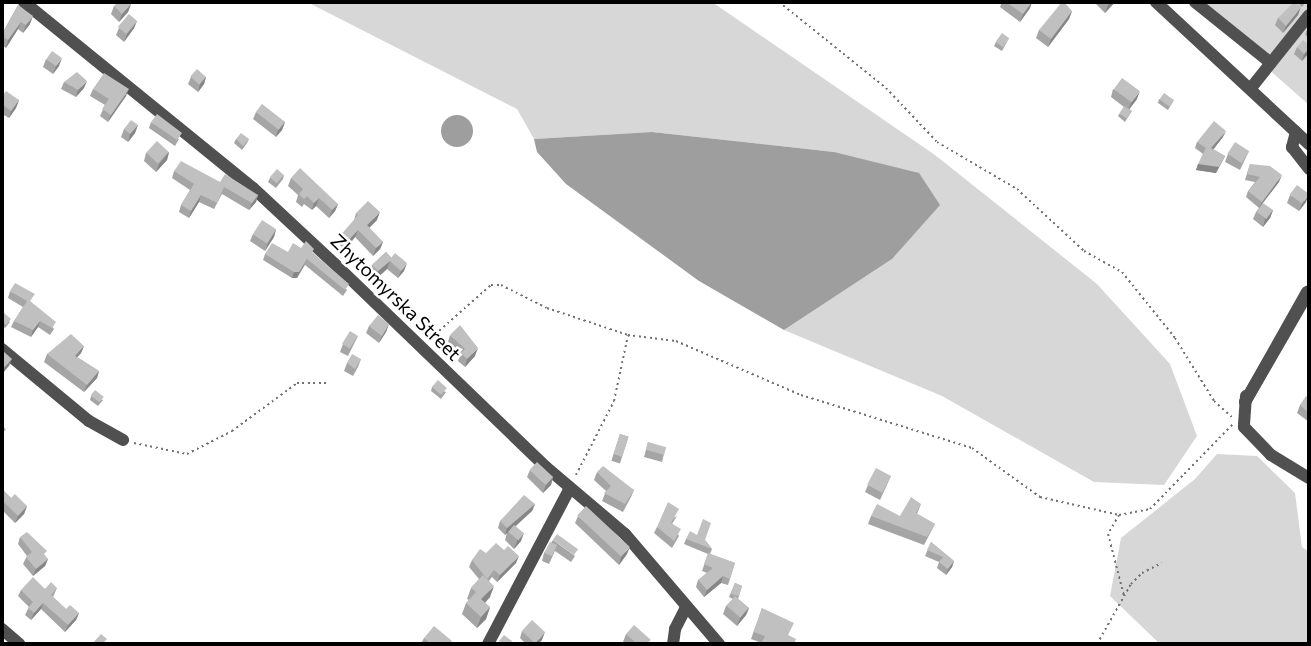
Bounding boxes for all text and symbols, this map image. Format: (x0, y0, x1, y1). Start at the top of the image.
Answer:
street label: Zhytomyrska Street (326, 229, 466, 365)

